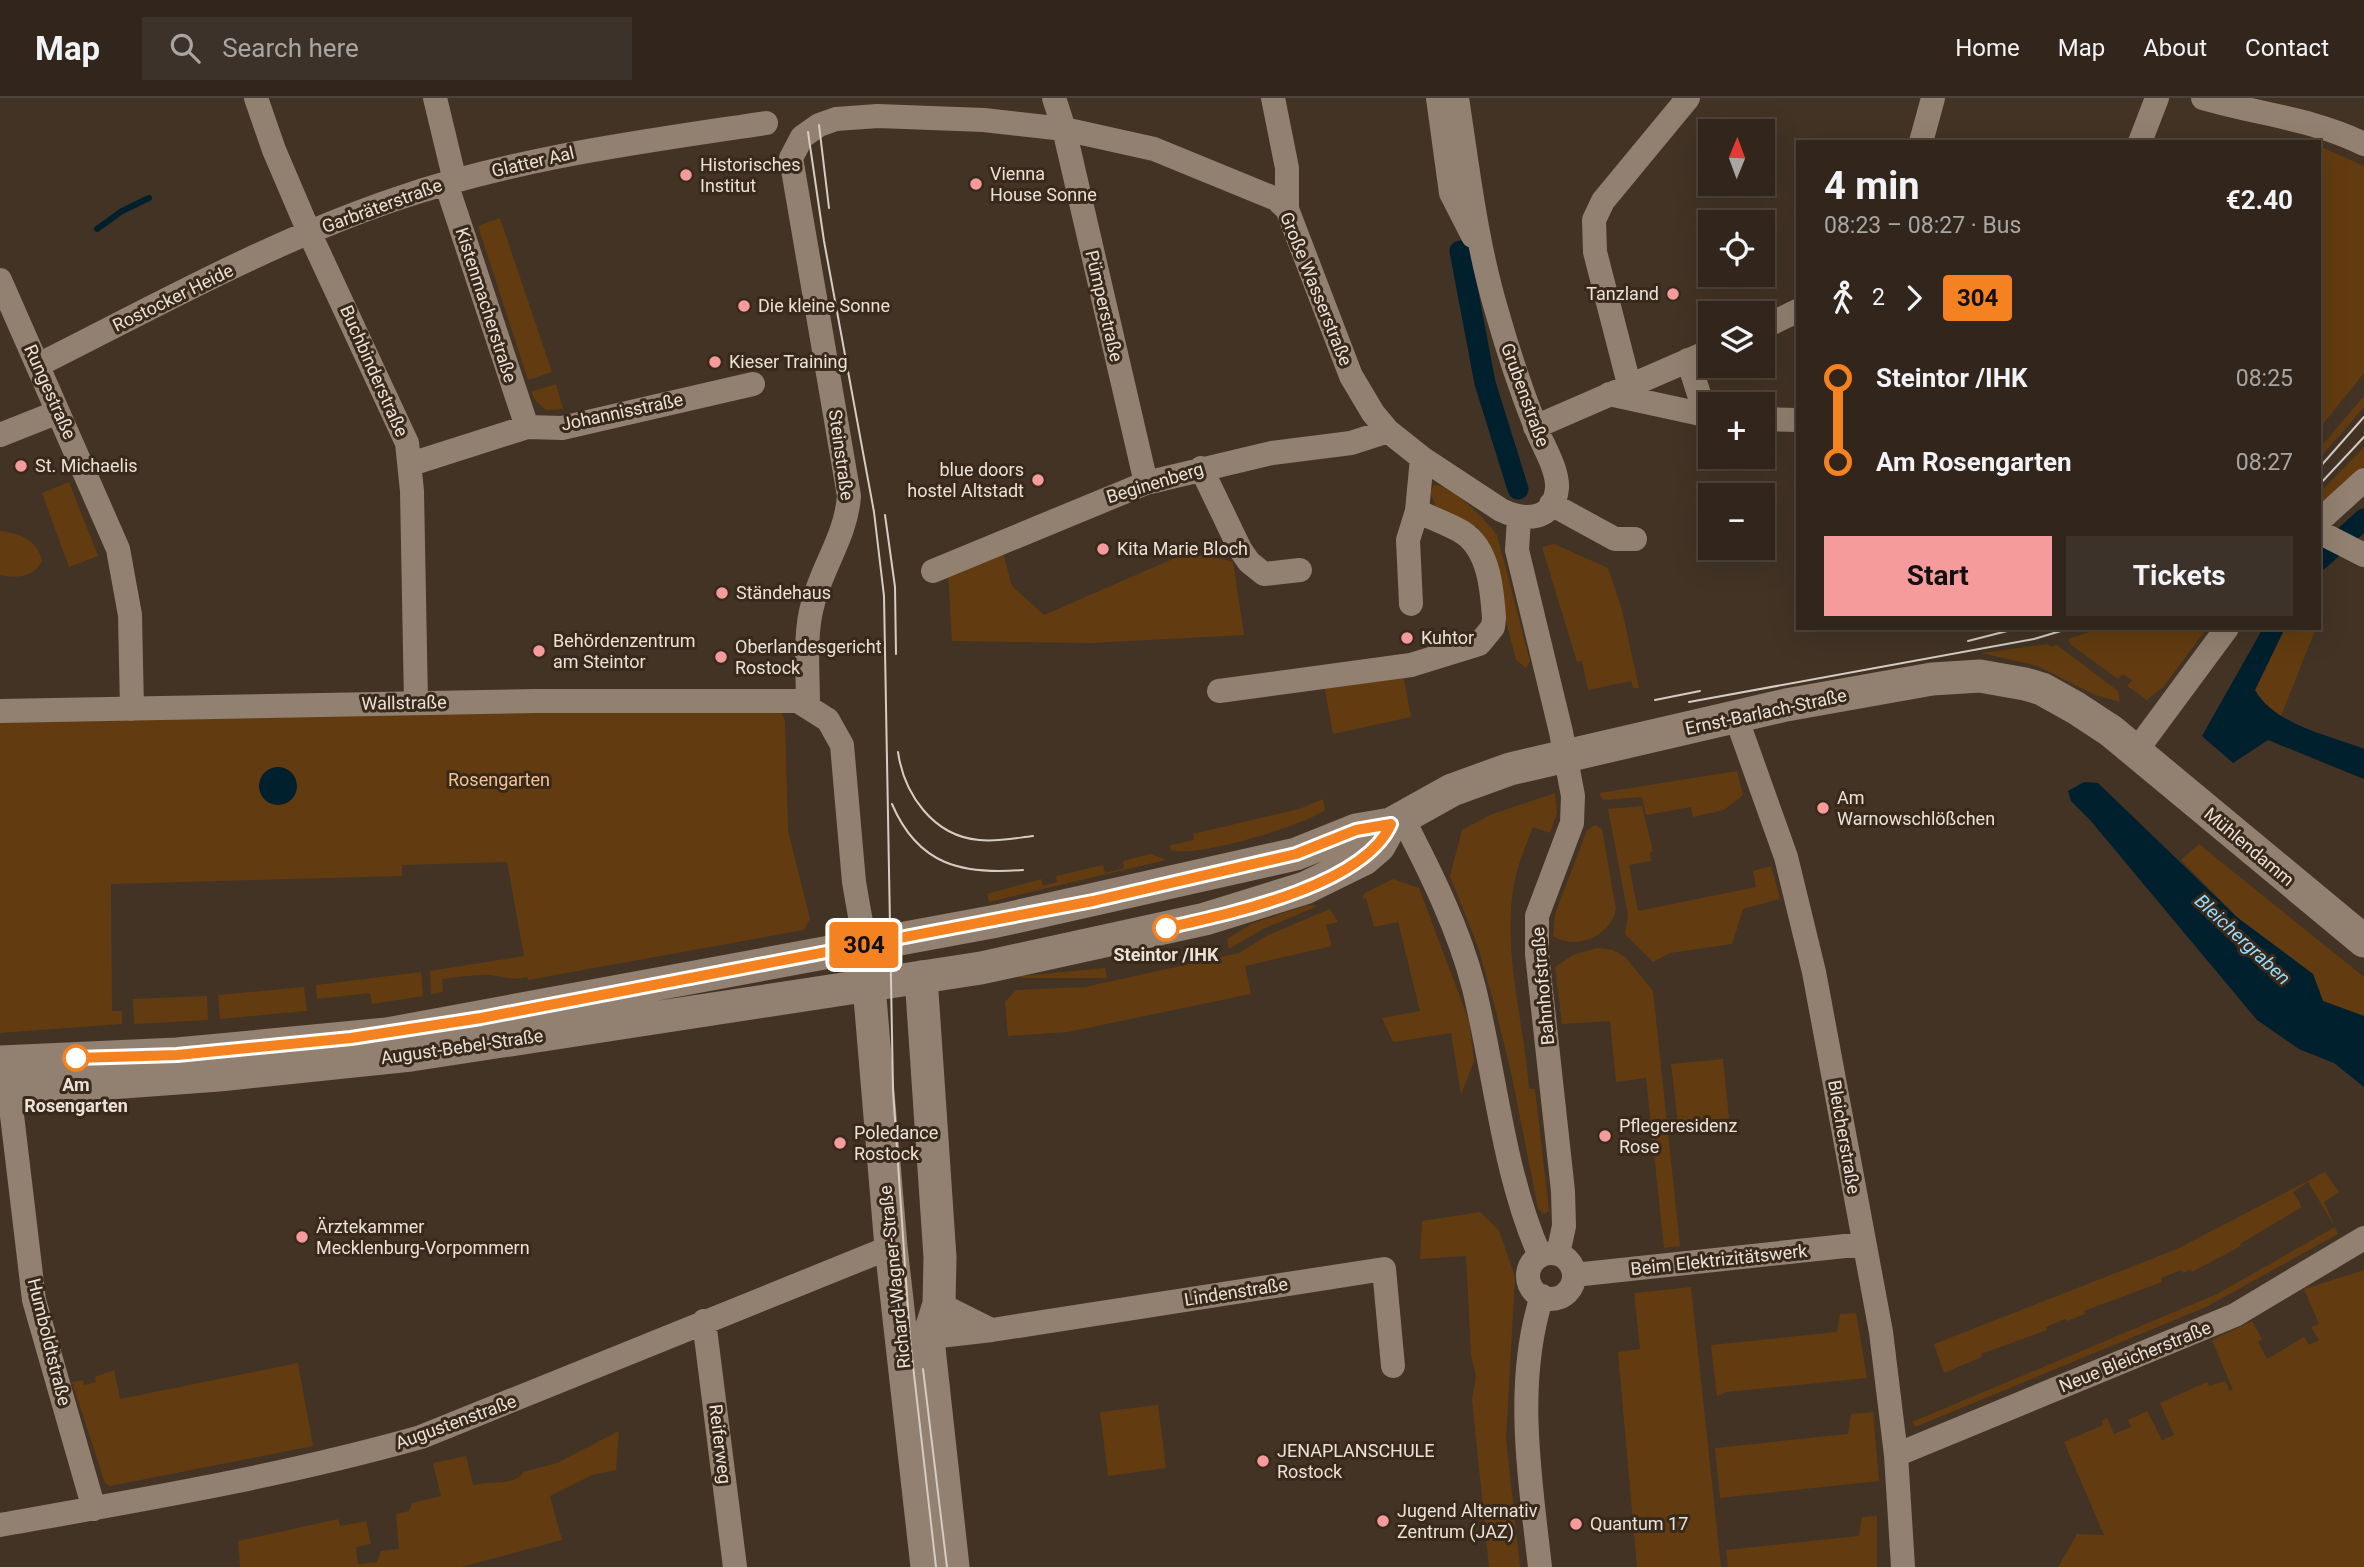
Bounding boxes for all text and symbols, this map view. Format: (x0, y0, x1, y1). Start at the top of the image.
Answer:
search box (142, 17, 632, 80)
text: Map (35, 29, 100, 68)
icon: search (166, 29, 204, 67)
text: Search here (222, 33, 359, 63)
text: Home (1955, 34, 2020, 62)
text: Map (2058, 34, 2105, 62)
text: About (2143, 34, 2207, 62)
text: Contact (2245, 34, 2329, 62)
north arrow (1698, 119, 1774, 196)
map controls (1698, 119, 1775, 560)
street label: Glatter Aal (489, 142, 576, 181)
place label: Historisches Institut (700, 154, 800, 196)
place label: Vienna House Sonne (990, 163, 1097, 205)
text: 4 min (1824, 164, 1920, 208)
marker: Historisches Institut (678, 167, 694, 183)
street label: Garbräterstraße (319, 174, 445, 237)
marker: Vienna House Sonne (968, 176, 984, 192)
text: €2.40 (2226, 185, 2293, 215)
street label: Große Wasserstraße (1276, 209, 1357, 369)
button: locate (1698, 210, 1775, 287)
text: 08:23 – 08:27 · Bus (1824, 212, 2021, 239)
street label: Kistenmacherstraße (451, 225, 521, 385)
street label: Pümperstraße (1081, 248, 1128, 364)
street label: Rostocker Heide (109, 259, 237, 336)
icon: walk (1824, 279, 1862, 317)
icon: forward (1895, 279, 1933, 317)
place label: Tanzland (1586, 283, 1659, 304)
text: 2 (1872, 284, 1885, 311)
text: 304 (1957, 284, 1998, 312)
marker: Tanzland (1665, 286, 1681, 302)
place label: Die kleine Sonne (758, 295, 890, 316)
marker: Die kleine Sonne (736, 298, 752, 314)
button: layers (1698, 301, 1775, 378)
street label: Buchbinderstraße (336, 302, 413, 440)
street label: Grubenstraße (1497, 340, 1554, 450)
street label: Rungestraße (20, 341, 81, 442)
place label: Kieser Training (729, 351, 848, 372)
marker: Kieser Training (707, 354, 723, 370)
text: Steintor /IHK (1876, 363, 2028, 393)
text: 08:25 (2236, 365, 2293, 392)
street label: Johannisstraße (559, 388, 685, 435)
button: + (1698, 392, 1775, 469)
street label: Steinstraße (825, 408, 858, 502)
text: Am Rosengarten (1876, 447, 2072, 477)
text: 08:27 (2236, 449, 2293, 476)
place label: St. Michaelis (35, 455, 138, 476)
marker: St. Michaelis (13, 458, 29, 474)
street label: Beginenberg (1104, 458, 1206, 507)
place label: blue doors hostel Altstadt (907, 459, 1024, 501)
marker: blue doors hostel Altstadt (1030, 472, 1046, 488)
button: − (1698, 483, 1775, 560)
button: Start (1824, 536, 2052, 616)
button: Tickets (2066, 536, 2293, 616)
place label: Kita Marie Bloch (1117, 538, 1248, 559)
marker: Kita Marie Bloch (1095, 541, 1111, 557)
place label: Ständehaus (736, 582, 831, 603)
marker: Ständehaus (714, 585, 730, 601)
place label: Kuhtor (1421, 627, 1474, 648)
place label: Behördenzentrum am Steintor (553, 630, 695, 672)
marker: Kuhtor (1399, 630, 1415, 646)
place label: Oberlandesgericht Rostock (735, 636, 882, 678)
marker: Behördenzentrum am Steintor (531, 643, 547, 659)
marker: Oberlandesgericht Rostock (713, 649, 729, 665)
street label: Ernst-Barlach-Straße (1683, 684, 1848, 739)
street label: Wallstraße (361, 691, 447, 714)
park label: Rosengarten (448, 769, 550, 790)
place label: Am Warnowschlößchen (1837, 787, 1995, 829)
marker: Am Warnowschlößchen (1815, 800, 1831, 816)
street label: Mühlendamm (2200, 803, 2299, 890)
water label: Bleichergraben (2190, 889, 2295, 990)
marker: Steintor /IHK (1153, 915, 1179, 941)
line badge: 304 (824, 922, 904, 968)
street label: Bahnhofstraße (1527, 926, 1558, 1046)
text: 304 (843, 931, 885, 959)
place label: Steintor /IHK (1114, 944, 1219, 965)
street label: August-Bebel-Straße (379, 1025, 545, 1068)
marker: Am Rosengarten (63, 1045, 89, 1071)
place label: Am Rosengarten (24, 1074, 128, 1116)
street label: Bleicherstraße (1824, 1078, 1865, 1196)
place label: Pflegeresidenz Rose (1619, 1115, 1738, 1157)
place label: Poledance Rostock (854, 1122, 938, 1164)
marker: Pflegeresidenz Rose (1597, 1128, 1613, 1144)
marker: Poledance Rostock (832, 1135, 848, 1151)
street label: Richard-Wagner-Straße (874, 1184, 915, 1370)
place label: Ärztekammer Mecklenburg-Vorpommern (316, 1216, 530, 1258)
marker: Ärztekammer Mecklenburg-Vorpommern (294, 1229, 310, 1245)
street label: Beim Elektrizitätswerk (1630, 1240, 1809, 1279)
street label: Lindenstraße (1183, 1273, 1289, 1310)
street label: Humboldtstraße (24, 1276, 75, 1408)
street label: Neue Bleicherstraße (2056, 1316, 2214, 1397)
street label: Augustenstraße (392, 1390, 519, 1453)
street label: Reiferweg (705, 1403, 736, 1485)
place label: JENAPLANSCHULE Rostock (1277, 1440, 1435, 1482)
marker: JENAPLANSCHULE Rostock (1255, 1453, 1271, 1469)
place label: Jugend Alternativ Zentrum (JAZ) (1397, 1500, 1538, 1543)
marker: Jugend Alternativ Zentrum (JAZ) (1375, 1513, 1391, 1529)
place label: Quantum 17 (1590, 1513, 1688, 1534)
marker: Quantum 17 (1568, 1516, 1584, 1532)

